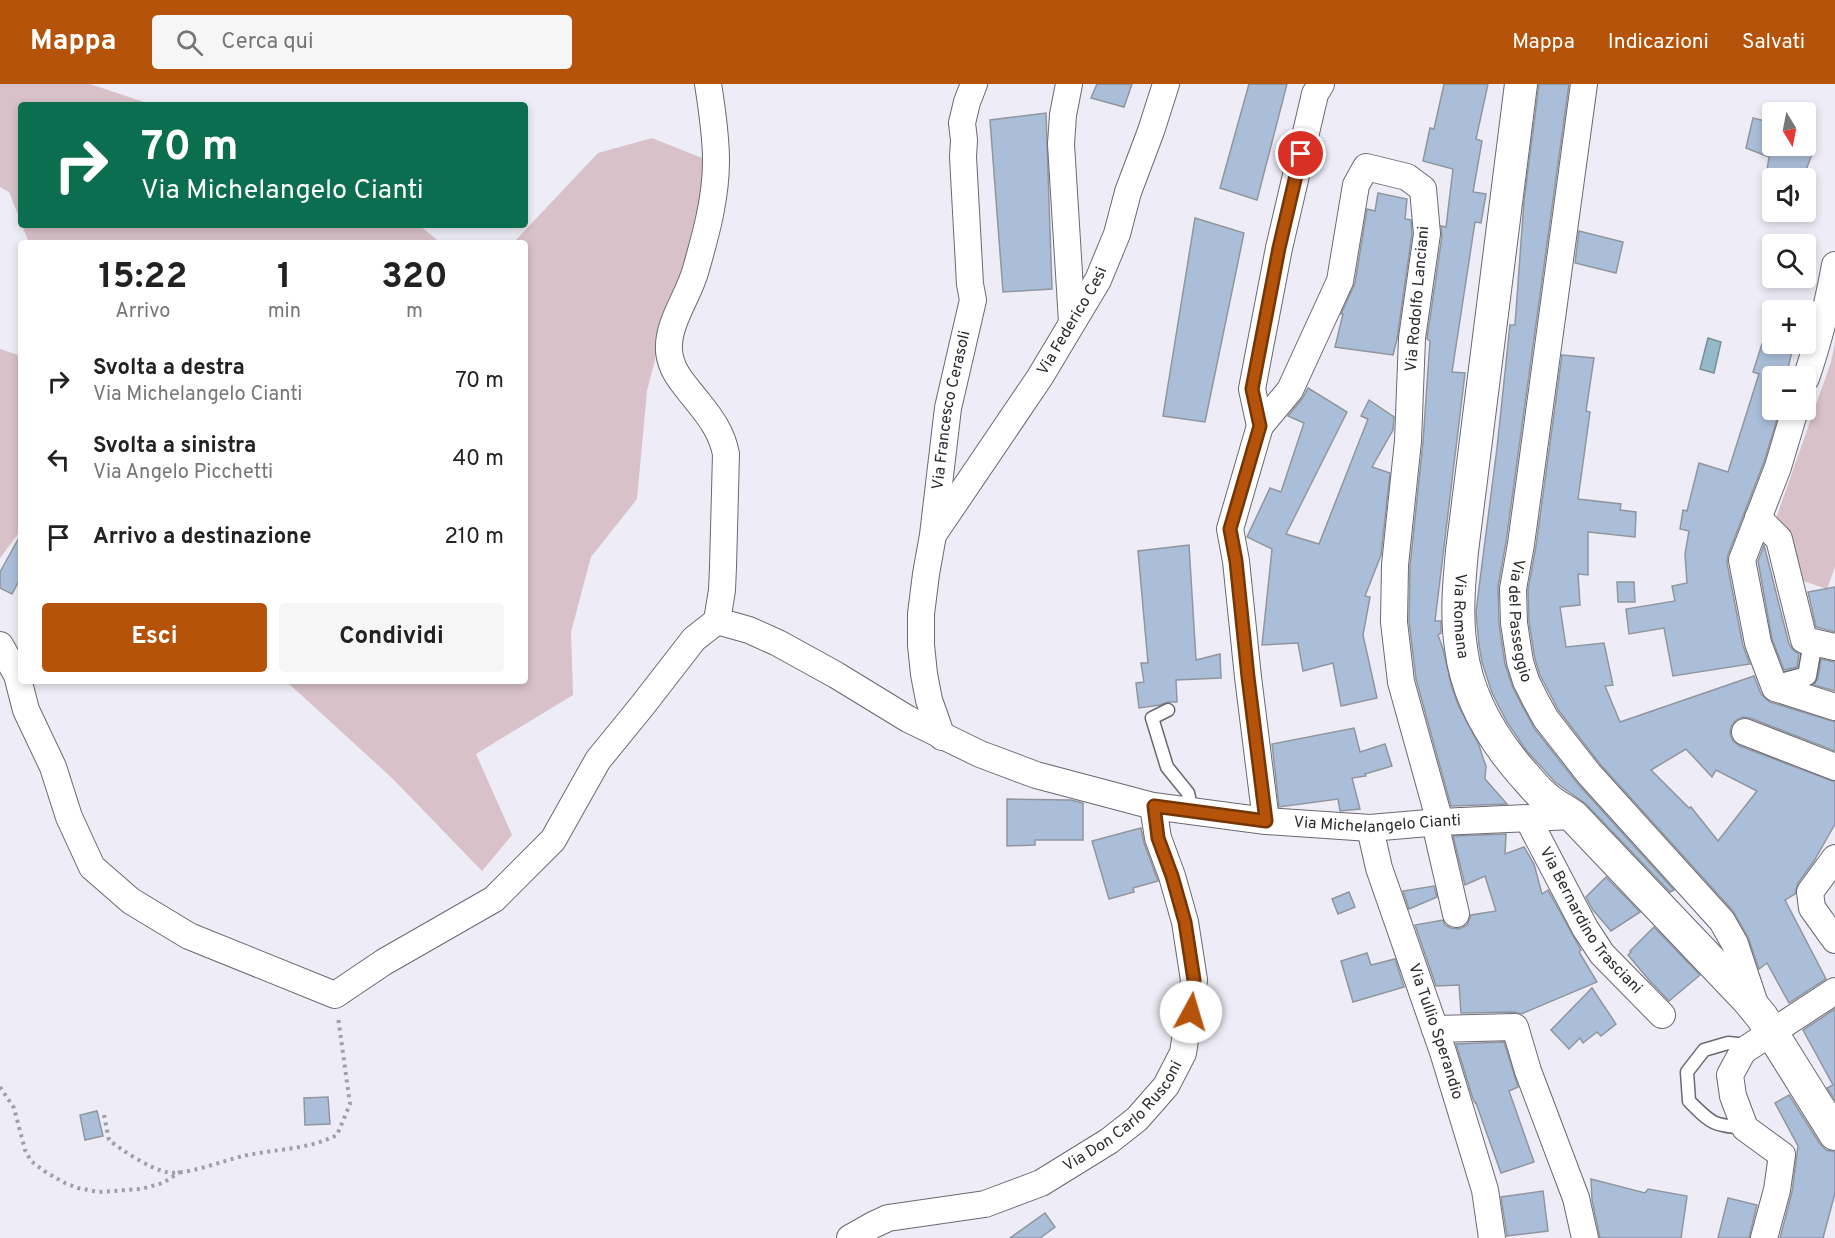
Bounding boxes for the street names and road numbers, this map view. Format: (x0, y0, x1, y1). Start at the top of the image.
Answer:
street label: Via Rodolfo Lanciani (1402, 225, 1434, 373)
street label: Via Federico Cesi (1033, 264, 1112, 379)
street label: Via Francesco Cerasoli (928, 329, 976, 491)
street label: Via del Passeggio (1503, 557, 1536, 685)
street label: Via Romana (1448, 573, 1472, 660)
street label: Via Michelangelo Cianti (1293, 811, 1461, 838)
street label: Via Bernardino Trasciani (1535, 844, 1646, 999)
street label: Via Tullio Sperandio (1403, 961, 1467, 1102)
street label: Via Don Carlo Rusconi (1060, 1058, 1187, 1177)

